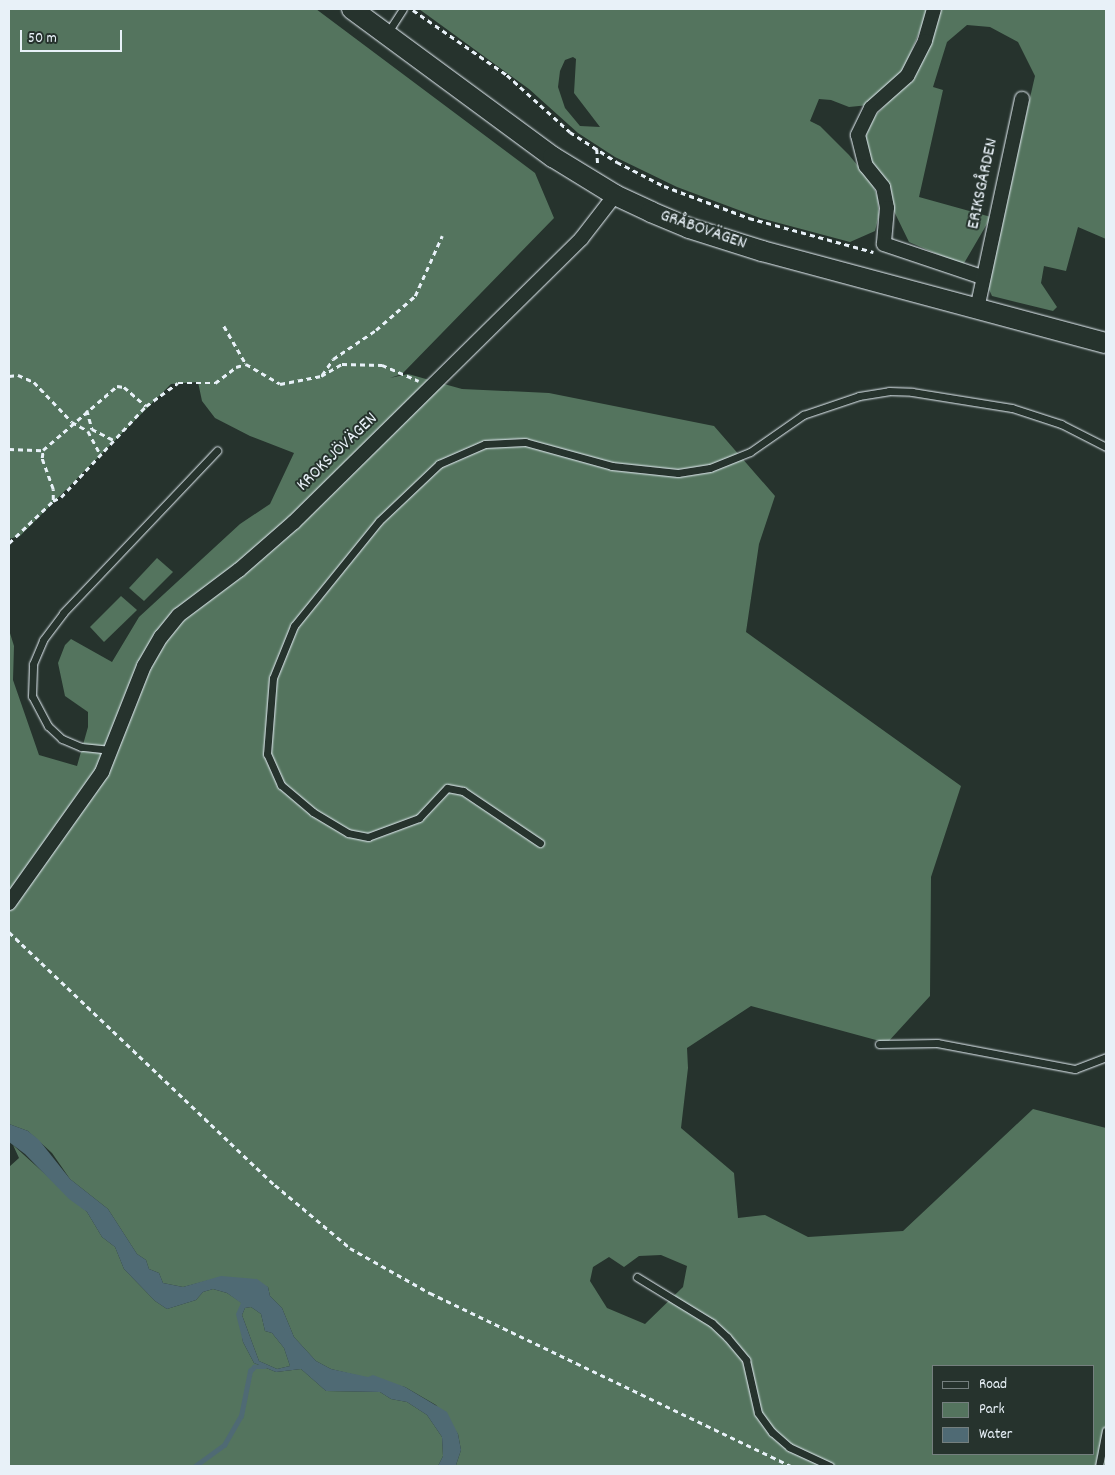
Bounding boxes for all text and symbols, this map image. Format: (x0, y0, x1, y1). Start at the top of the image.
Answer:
scale bar (22, 20, 125, 52)
text: 50 m (28, 28, 57, 50)
street label: ERIKSGÅRDEN (964, 137, 1004, 231)
street label: GRÅBOVÄGEN (657, 206, 749, 256)
street label: KROKSJÖVÄGEN (293, 409, 383, 497)
legend (932, 1365, 1095, 1455)
text: Road (979, 1374, 1007, 1396)
text: Park (979, 1399, 1005, 1421)
text: Water (979, 1424, 1012, 1446)

